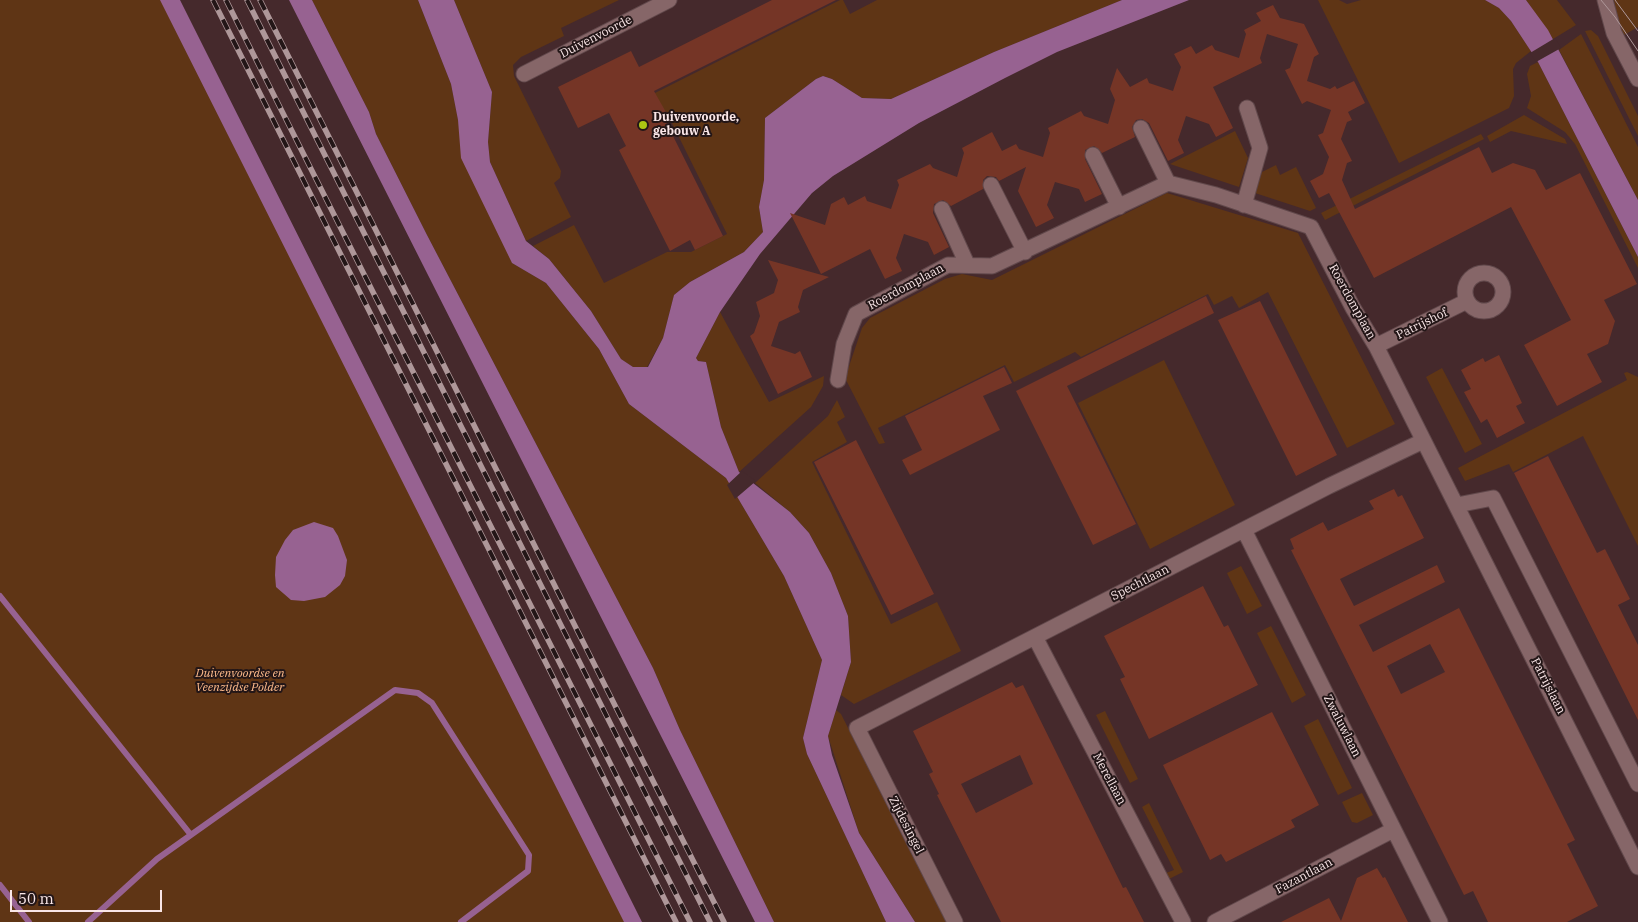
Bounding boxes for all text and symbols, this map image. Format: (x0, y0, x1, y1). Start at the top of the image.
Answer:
street label: Duivenvoorde (558, 13, 634, 61)
place label: Duivenvoorde, gebouw A (653, 111, 739, 139)
marker: Duivenvoorde, gebouw A (637, 119, 649, 131)
street label: Roerdomplaan (866, 261, 946, 313)
street label: Roerdomplaan (1325, 262, 1379, 342)
street label: Patrijshof (1394, 306, 1450, 342)
street label: Spechtlaan (1109, 562, 1171, 604)
street label: Patrijslaan (1528, 656, 1568, 716)
park label: Duivenvoordse en Veenzijdse Polder (195, 667, 285, 695)
street label: Zwaluwlaan (1320, 692, 1364, 760)
street label: Merellaan (1089, 751, 1129, 807)
street label: Zijdesingel (885, 794, 927, 856)
street label: Fazantlaan (1273, 855, 1335, 897)
scale bar (12, 880, 165, 912)
text: 50 m (18, 889, 54, 908)

